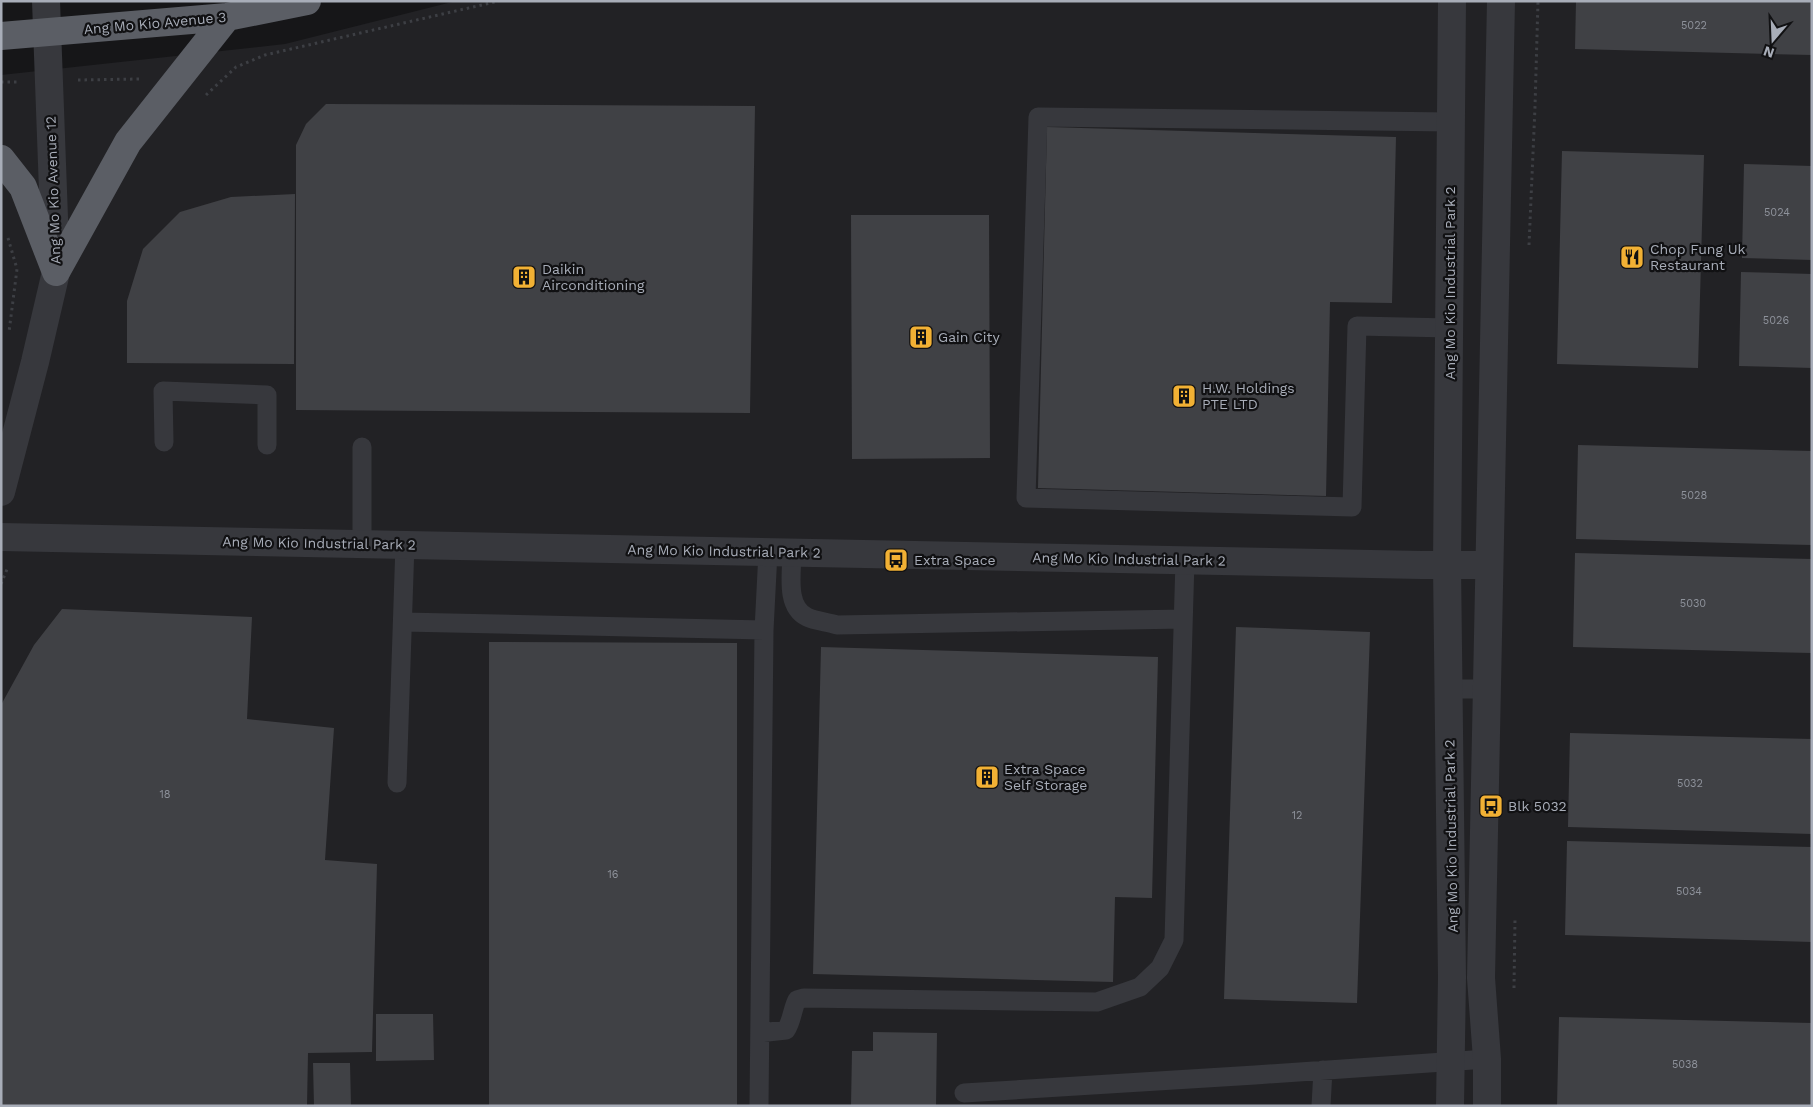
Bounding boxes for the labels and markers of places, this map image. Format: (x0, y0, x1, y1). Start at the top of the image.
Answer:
place label: Chop Fung Uk Restaurant (1650, 241, 1746, 273)
restaurant icon: Chop Fung Uk Restaurant (1619, 244, 1645, 270)
place label: Daikin Airconditioning (542, 261, 645, 293)
building icon: Daikin Airconditioning (511, 264, 537, 290)
building icon: Gain City (908, 324, 934, 350)
place label: Gain City (938, 329, 1000, 345)
place label: H.W. Holdings PTE LTD (1202, 380, 1295, 412)
building icon: H.W. Holdings PTE LTD (1171, 383, 1197, 409)
bus stop icon: Extra Space (883, 547, 909, 573)
place label: Extra Space (914, 552, 996, 568)
place label: Extra Space Self Storage (1004, 761, 1087, 793)
building icon: Extra Space Self Storage (974, 764, 1000, 790)
bus stop icon: Blk 5032 (1478, 793, 1504, 819)
place label: Blk 5032 (1508, 798, 1567, 814)

